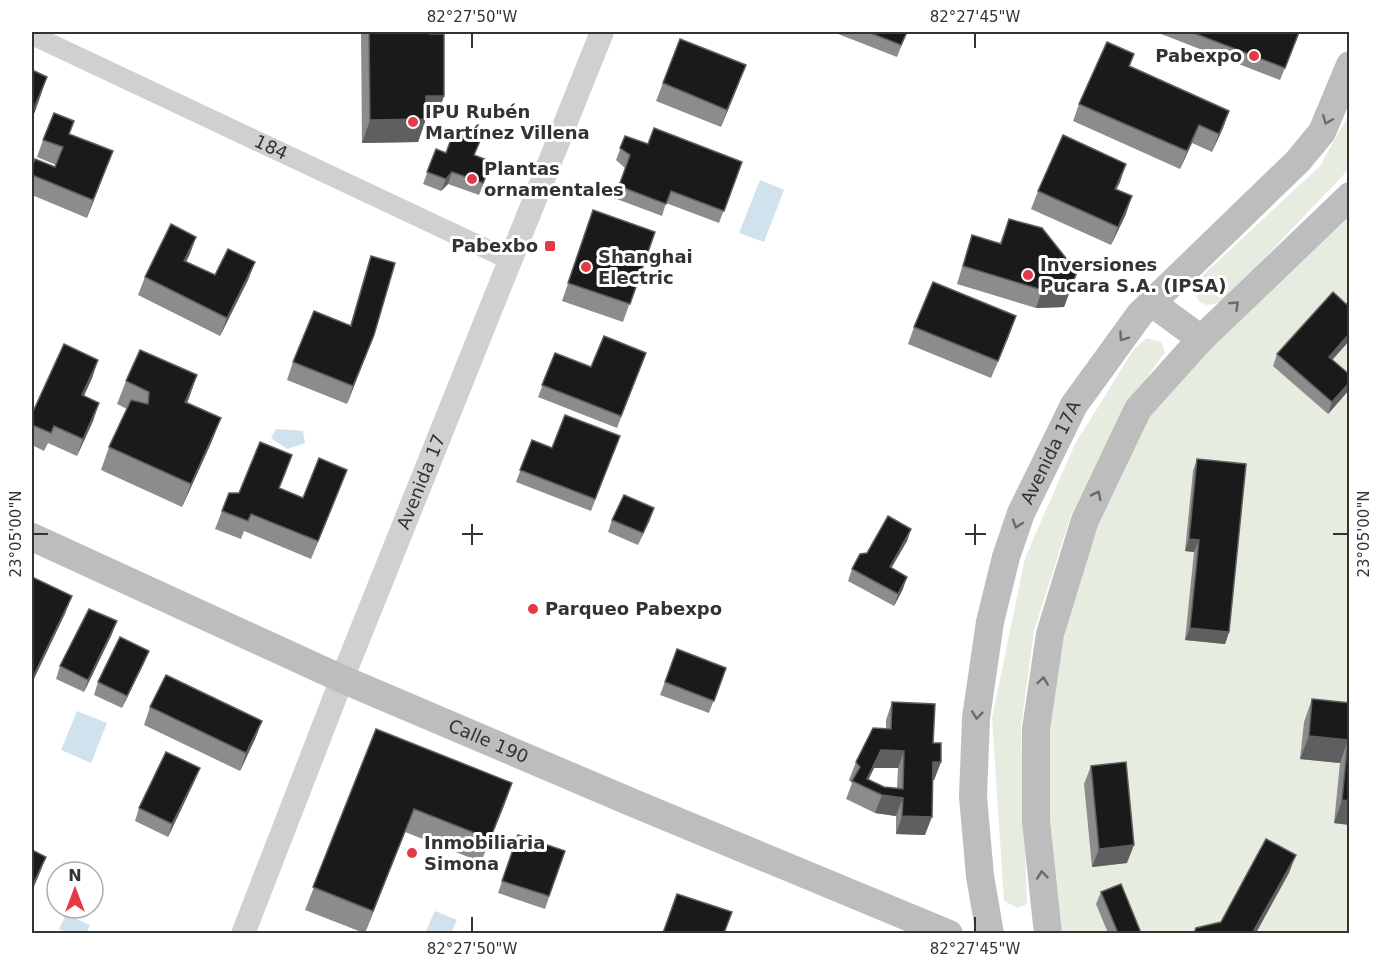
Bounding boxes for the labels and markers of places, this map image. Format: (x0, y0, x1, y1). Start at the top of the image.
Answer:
place label: Pabexpo (1155, 45, 1242, 66)
marker: Pabexpo (1247, 49, 1261, 63)
place label: IPU Rubén Martínez Villena (425, 101, 590, 143)
marker: IPU Rubén Martínez Villena (406, 115, 420, 129)
place label: Plantas ornamentales (484, 158, 624, 200)
marker: Plantas ornamentales (465, 172, 479, 186)
place label: Pabexbo (451, 235, 538, 256)
marker: Pabexbo (543, 239, 557, 253)
place label: Shanghai Electric (598, 246, 693, 288)
place label: Inversiones Pucara S.A. (IPSA) (1040, 254, 1227, 296)
marker: Shanghai Electric (579, 260, 593, 274)
marker: Inversiones Pucara S.A. (IPSA) (1021, 268, 1035, 282)
place label: Parqueo Pabexpo (545, 598, 722, 619)
marker: Parqueo Pabexpo (526, 602, 540, 616)
place label: Inmobiliaria Simona (424, 832, 545, 874)
marker: Inmobiliaria Simona (405, 846, 419, 860)

